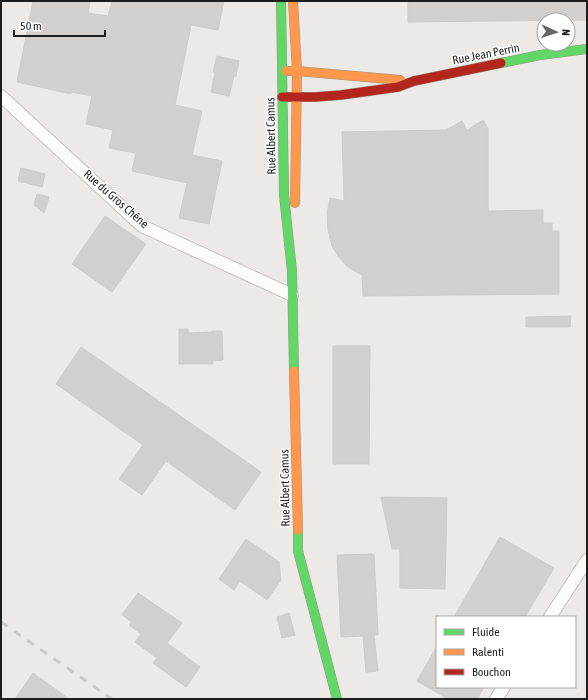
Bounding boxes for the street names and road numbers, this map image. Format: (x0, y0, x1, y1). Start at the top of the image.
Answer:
street label: Rue Jean Perrin (451, 41, 521, 67)
street label: Rue Albert Camus (263, 97, 279, 175)
street label: Rue du Gros Chêne (81, 167, 151, 231)
street label: Rue Albert Camus (277, 449, 293, 527)

